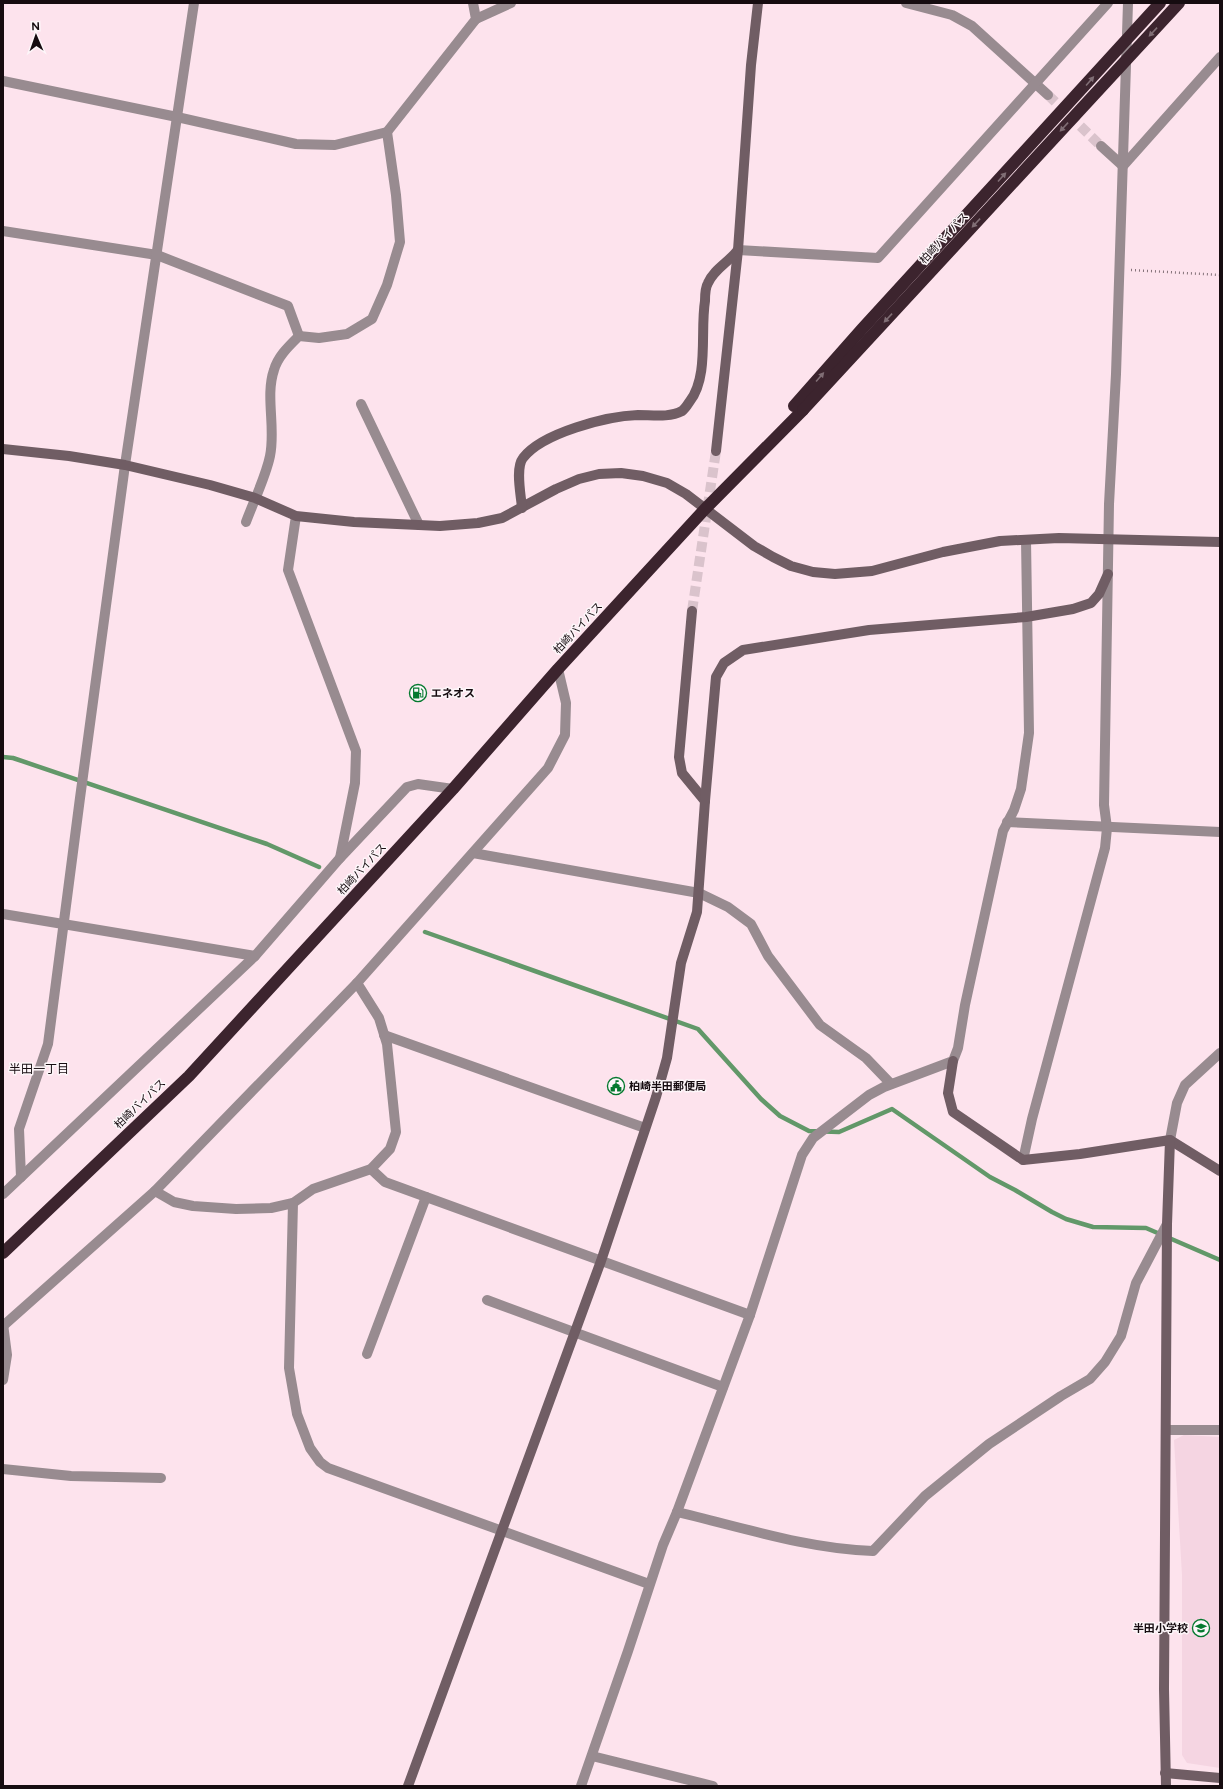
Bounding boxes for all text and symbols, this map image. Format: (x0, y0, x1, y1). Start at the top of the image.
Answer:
north arrow (16, 16, 56, 56)
text: N (31, 20, 40, 33)
one-way arrow (1148, 26, 1157, 37)
one-way arrow (1085, 76, 1094, 86)
one-way arrow (1060, 122, 1069, 132)
one-way arrow (997, 172, 1006, 182)
street label: 柏崎バイパス (917, 210, 971, 266)
one-way arrow (972, 218, 981, 227)
one-way arrow (883, 313, 893, 323)
one-way arrow (816, 371, 825, 382)
street label: 柏崎バイパス (551, 600, 605, 656)
fuel station icon: エネオス (408, 683, 428, 703)
place label: エネオス (431, 687, 475, 700)
street label: 柏崎バイパス (335, 841, 389, 897)
district label: 半田一丁目 (9, 1062, 69, 1076)
street label: 柏崎バイパス (112, 1076, 168, 1132)
public building icon: 柏崎半田郵便局 (606, 1076, 626, 1096)
place label: 柏崎半田郵便局 (629, 1080, 706, 1093)
school or university icon: 半田小学校 (1191, 1618, 1211, 1638)
place label: 半田小学校 (1133, 1622, 1188, 1635)

